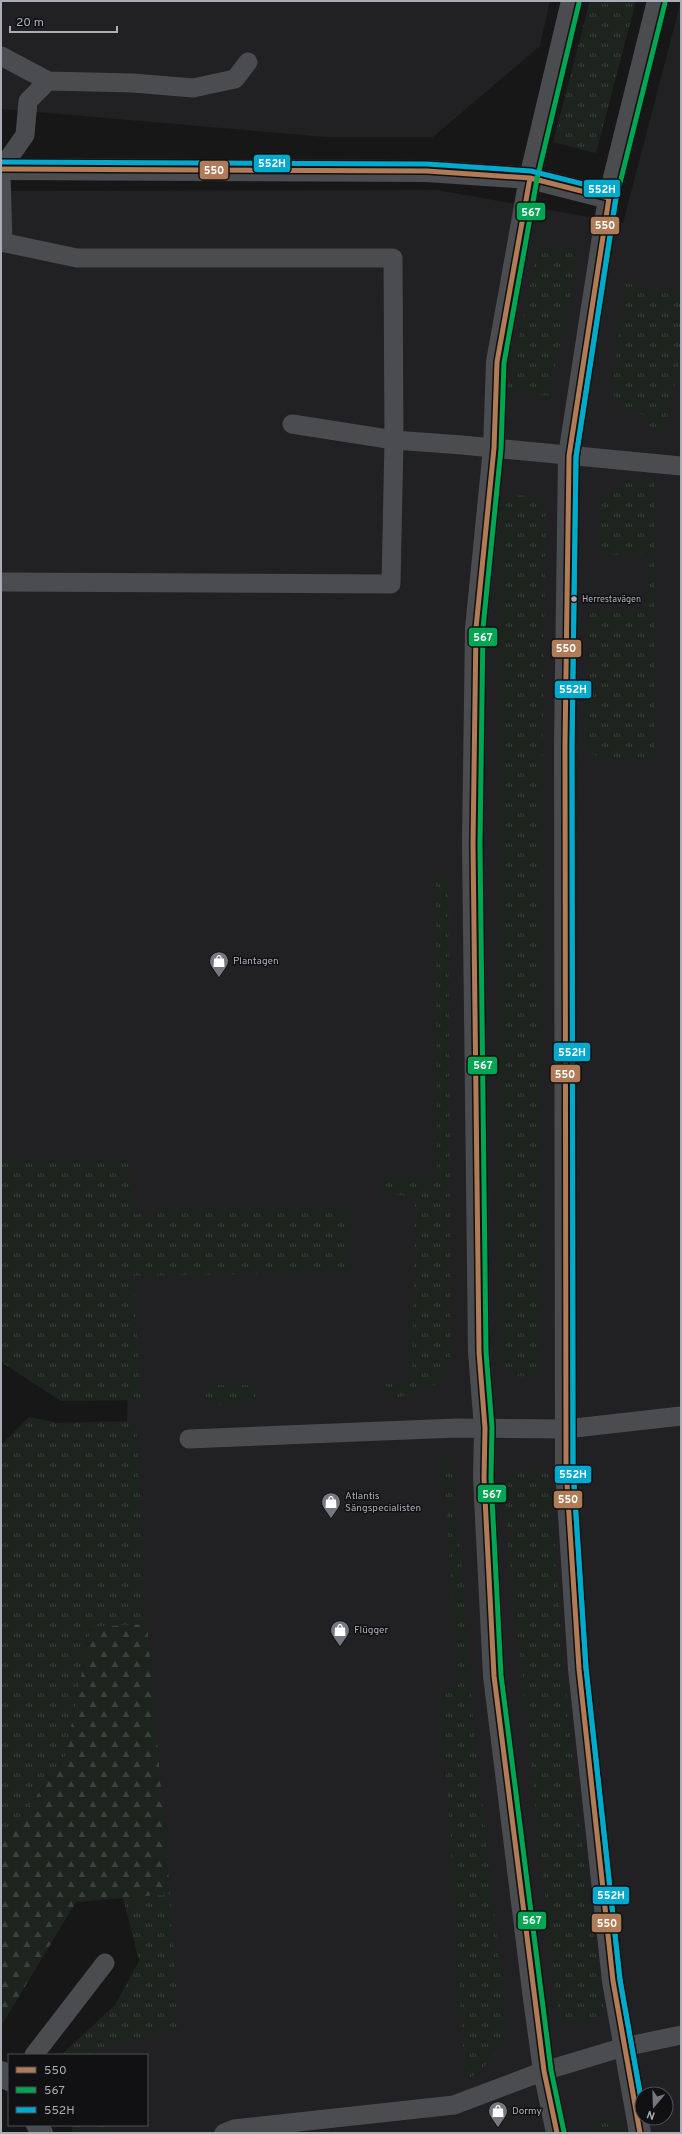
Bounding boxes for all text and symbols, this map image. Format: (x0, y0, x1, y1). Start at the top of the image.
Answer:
scale bar (10, 8, 117, 34)
text: 20 m (16, 15, 44, 31)
line badge: 552H (253, 154, 291, 173)
text: 552H (258, 157, 286, 171)
line badge: 550 (199, 160, 229, 180)
text: 550 (204, 164, 224, 178)
line badge: 552H (583, 179, 621, 198)
text: 552H (588, 183, 616, 197)
line badge: 567 (516, 202, 546, 221)
text: 567 (521, 206, 541, 220)
line badge: 550 (590, 216, 620, 235)
text: 550 (595, 219, 615, 233)
marker: Herrestavägen (569, 594, 579, 604)
place label: Herrestavägen (582, 594, 641, 605)
line badge: 567 (468, 627, 498, 647)
text: 567 (473, 631, 493, 645)
line badge: 550 (551, 639, 582, 658)
text: 550 (556, 642, 576, 656)
line badge: 552H (554, 680, 592, 699)
text: 552H (559, 683, 587, 697)
shop icon: Plantagen (208, 950, 230, 978)
place label: Plantagen (233, 955, 279, 968)
line badge: 552H (553, 1042, 591, 1062)
text: 552H (558, 1046, 586, 1060)
line badge: 567 (467, 1056, 498, 1075)
text: 567 (473, 1059, 493, 1073)
line badge: 550 (550, 1064, 581, 1083)
text: 550 (555, 1068, 575, 1082)
line badge: 552H (554, 1465, 592, 1484)
text: 552H (559, 1468, 587, 1482)
line badge: 567 (477, 1484, 507, 1503)
text: 567 (482, 1488, 502, 1502)
place label: Atlantis Sängspecialisten (345, 1490, 421, 1515)
line badge: 550 (553, 1490, 583, 1509)
shop icon: Atlantis Sängspecialisten (320, 1491, 342, 1519)
text: 550 (558, 1493, 578, 1507)
shop icon: Flügger (329, 1619, 351, 1647)
place label: Flügger (354, 1624, 389, 1637)
line badge: 552H (592, 1886, 630, 1905)
text: 552H (597, 1889, 625, 1903)
line badge: 567 (517, 1911, 547, 1930)
line badge: 550 (591, 1913, 622, 1933)
text: 567 (522, 1914, 542, 1928)
text: 550 (597, 1917, 617, 1931)
legend (8, 2054, 148, 2126)
text: 550 (44, 2063, 67, 2079)
text: 567 (44, 2083, 65, 2099)
north arrow (634, 2086, 674, 2126)
shop icon: Dormy (487, 2100, 509, 2128)
text: 552H (44, 2103, 75, 2119)
place label: Dormy (512, 2105, 542, 2118)
text: N (645, 2107, 657, 2122)

